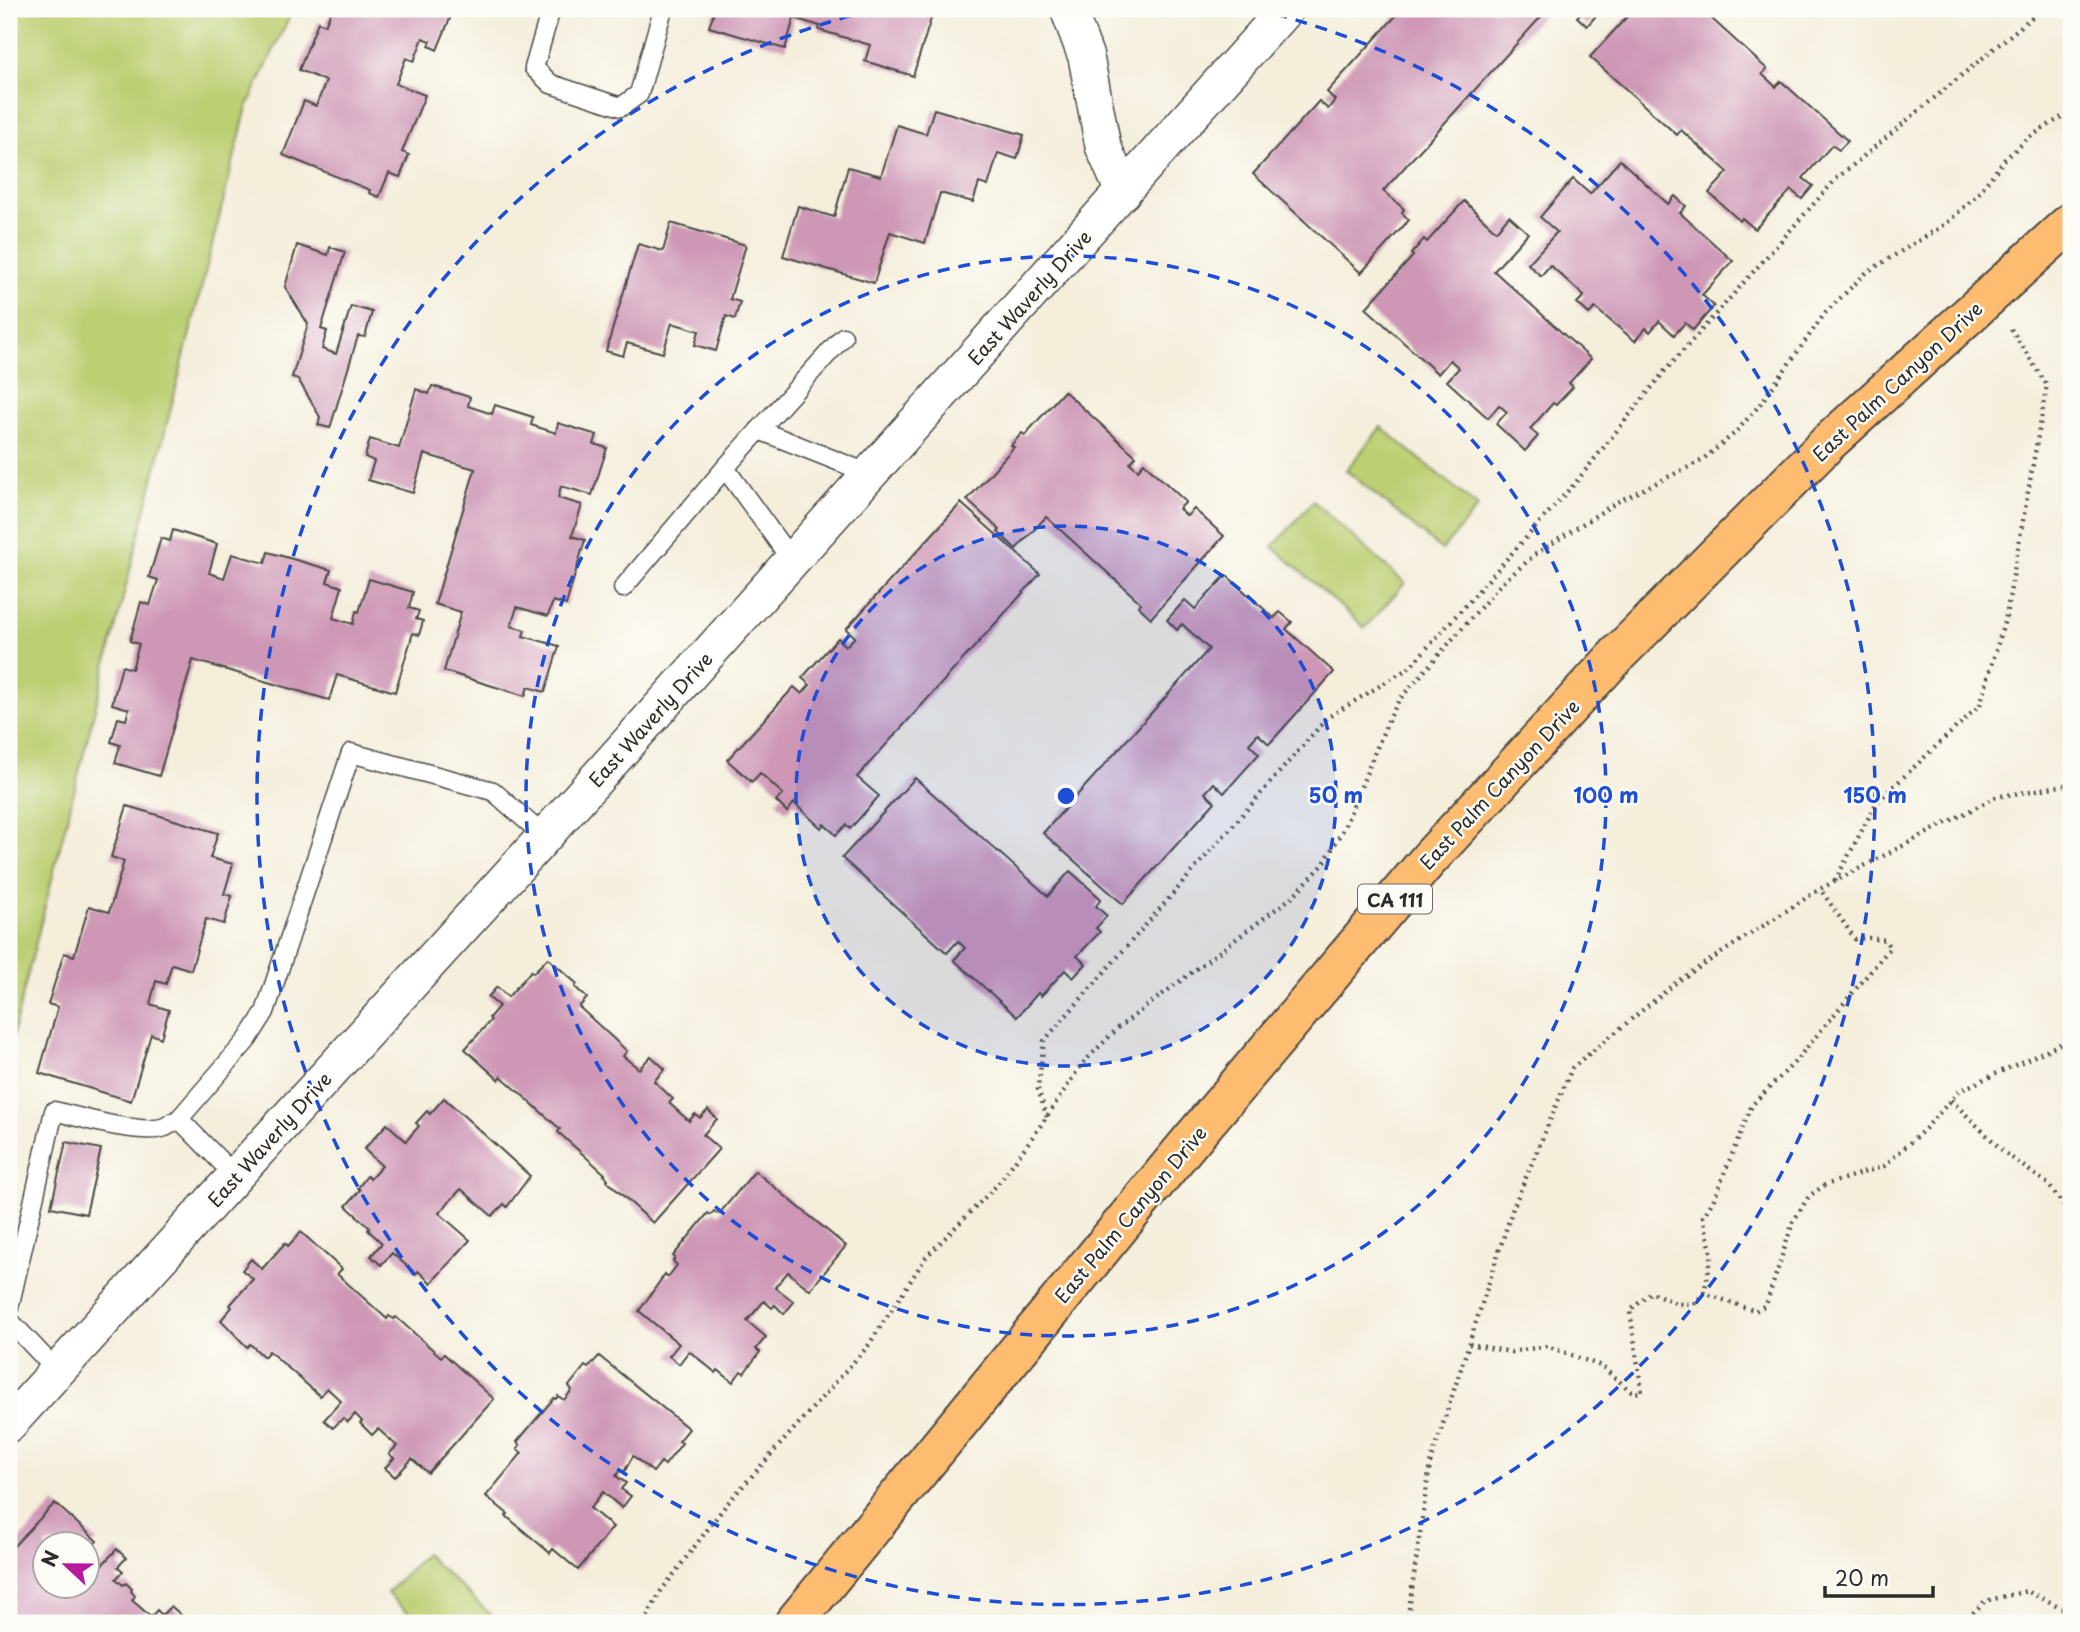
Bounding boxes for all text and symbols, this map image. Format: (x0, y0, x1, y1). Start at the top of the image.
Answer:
street label: East Waverly Drive (961, 223, 1097, 371)
street label: East Palm Canyon Drive (1806, 295, 1988, 467)
street label: East Waverly Drive (582, 645, 718, 793)
street label: East Palm Canyon Drive (1413, 693, 1585, 875)
text: 50 m (1309, 778, 1363, 810)
text: 100 m (1573, 778, 1639, 810)
text: 150 m (1843, 778, 1907, 810)
centre of rings (1054, 784, 1078, 808)
road number: CA 111 (1358, 884, 1432, 914)
street label: East Waverly Drive (201, 1065, 337, 1213)
street label: East Palm Canyon Drive (1047, 1119, 1213, 1309)
north arrow (32, 1530, 102, 1600)
text: N (34, 1546, 65, 1570)
scale bar (1825, 1555, 1933, 1599)
text: 20 m (1835, 1561, 1889, 1593)

